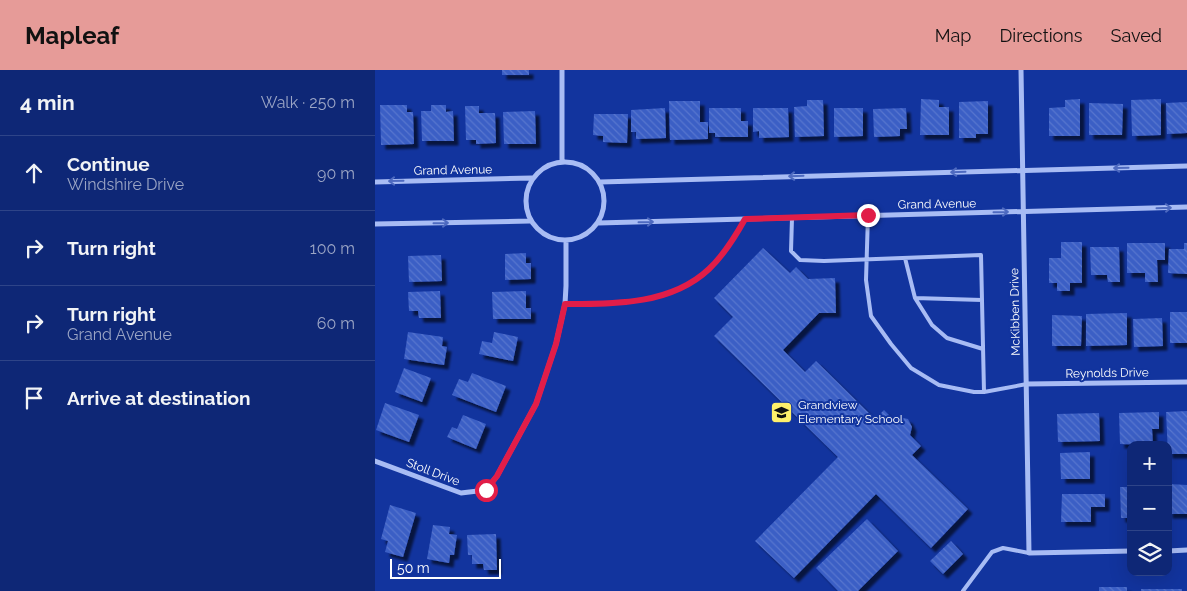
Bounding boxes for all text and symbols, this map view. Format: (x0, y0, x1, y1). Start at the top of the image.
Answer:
text: Mapleaf (25, 21, 119, 50)
text: Map (935, 25, 971, 46)
text: Directions (999, 25, 1083, 46)
text: Saved (1111, 25, 1162, 46)
text: 4 min (20, 90, 75, 115)
text: Walk · 250 m (261, 93, 355, 112)
text: Continue (67, 153, 150, 175)
icon: ahead (20, 159, 48, 187)
street label: Grand Avenue (414, 162, 492, 178)
one-way arrow (1113, 163, 1130, 173)
text: 90 m (317, 164, 355, 183)
one-way arrow (951, 167, 967, 177)
one-way arrow (788, 172, 804, 181)
text: Windshire Drive (67, 175, 184, 194)
one-way arrow (388, 176, 404, 186)
street label: Grand Avenue (898, 196, 976, 212)
one-way arrow (1155, 203, 1171, 212)
route end (857, 204, 880, 227)
one-way arrow (993, 207, 1009, 217)
one-way arrow (638, 217, 654, 226)
one-way arrow (432, 218, 449, 228)
icon: right (20, 234, 48, 262)
text: Turn right (67, 237, 156, 259)
text: 100 m (310, 239, 355, 258)
street label: McKibben Drive (1007, 268, 1023, 356)
text: Turn right (67, 303, 156, 325)
icon: right (20, 309, 48, 337)
text: 60 m (317, 314, 355, 333)
text: Grand Avenue (67, 325, 172, 344)
street label: Reynolds Drive (1065, 365, 1149, 381)
icon: arrive (20, 384, 48, 412)
text: Arrive at destination (67, 387, 251, 409)
place label: Grandview Elementary School (798, 398, 904, 426)
school or university icon: Grandview Elementary School (770, 400, 794, 424)
map controls (1127, 441, 1172, 576)
button: + (1127, 441, 1172, 486)
street label: Stoll Drive (404, 455, 462, 489)
route start (475, 479, 498, 502)
button: − (1127, 486, 1172, 531)
button: layers (1127, 531, 1172, 576)
scale bar (390, 556, 501, 579)
text: 50 m (397, 560, 430, 576)

